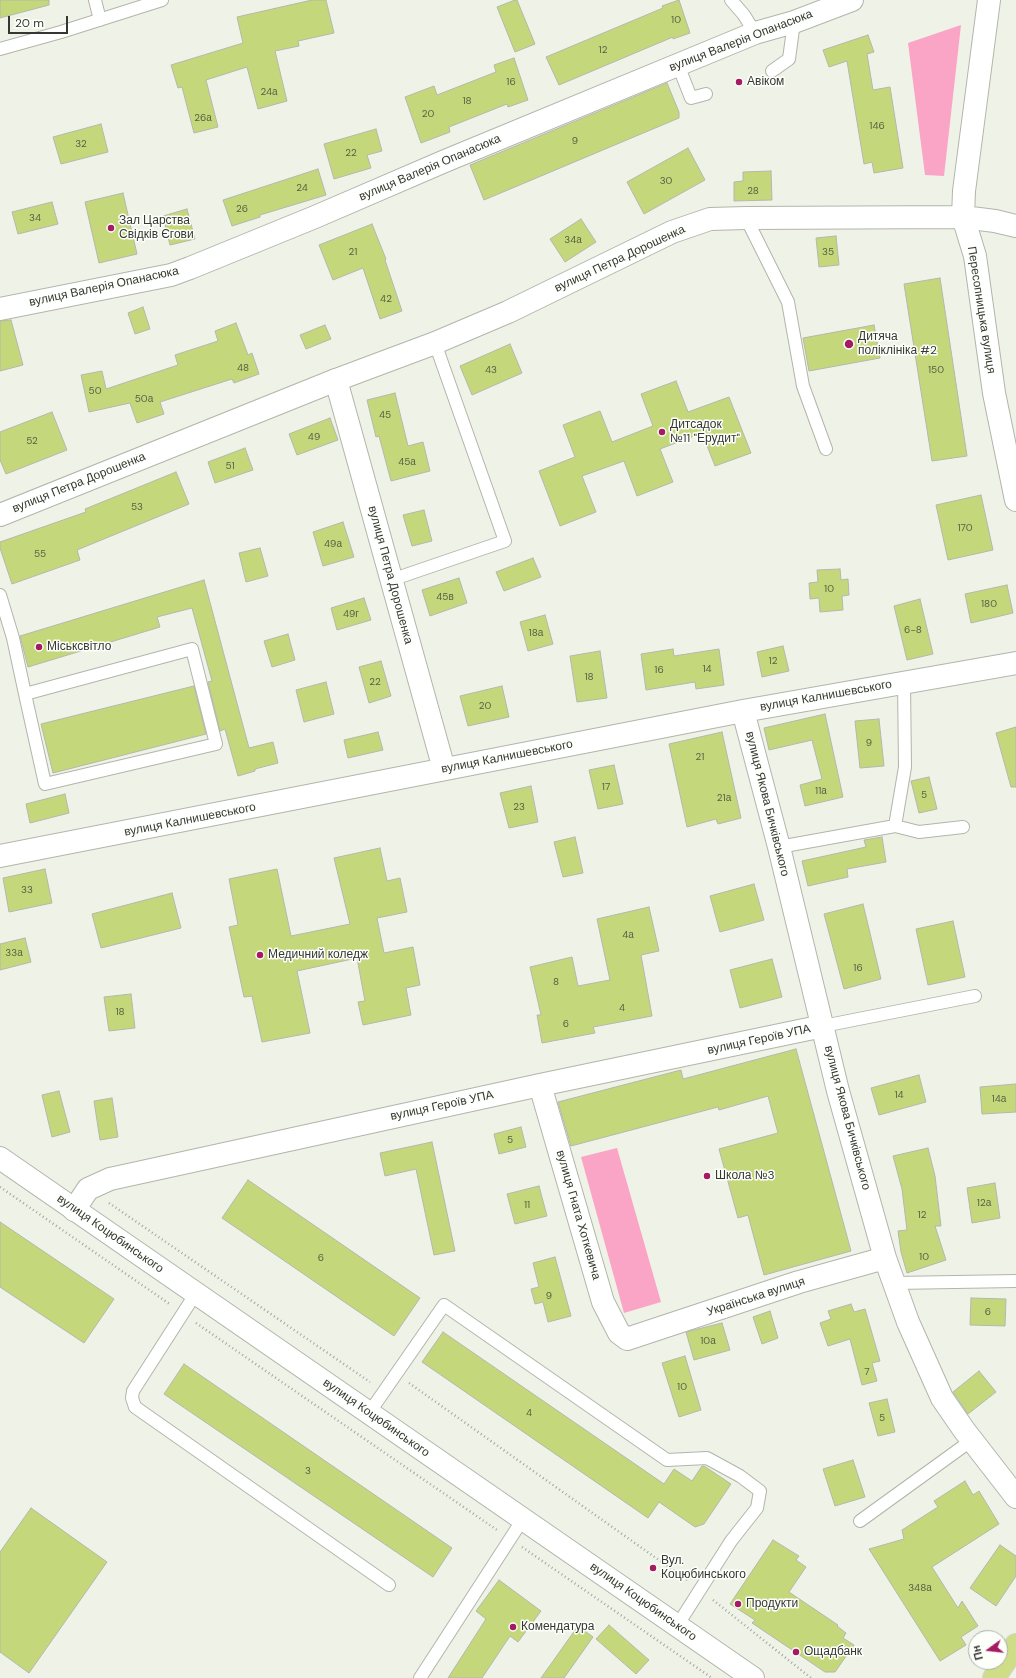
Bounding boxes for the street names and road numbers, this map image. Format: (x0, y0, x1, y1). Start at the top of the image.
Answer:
street label: вулиця Валерія Опанасюка (667, 7, 815, 75)
street label: вулиця Валерія Опанасюка (357, 132, 503, 204)
street label: вулиця Петра Дорошенка (552, 222, 688, 296)
street label: Пересопницька вулиця (964, 245, 998, 375)
street label: вулиця Валерія Опанасюка (28, 264, 180, 310)
street label: вулиця Петра Дорошенка (10, 450, 148, 516)
street label: вулиця Петра Дорошенка (365, 504, 415, 646)
street label: вулиця Калнишевського (759, 677, 893, 715)
street label: вулиця Якова Бичківського (742, 730, 792, 878)
street label: вулиця Калнишевського (440, 737, 574, 777)
street label: вулиця Калнишевського (123, 800, 257, 840)
street label: вулиця Героїв УПА (706, 1022, 812, 1058)
street label: вулиця Якова Бичківського (821, 1044, 873, 1192)
street label: вулиця Героїв УПА (389, 1088, 495, 1124)
street label: вулиця Гната Хоткевича (553, 1149, 603, 1281)
street label: вулиця Коцюбинського (54, 1192, 166, 1276)
street label: Українська вулиця (705, 1274, 807, 1320)
street label: вулиця Коцюбинського (320, 1376, 432, 1460)
street label: вулиця Коцюбинського (587, 1560, 699, 1644)

